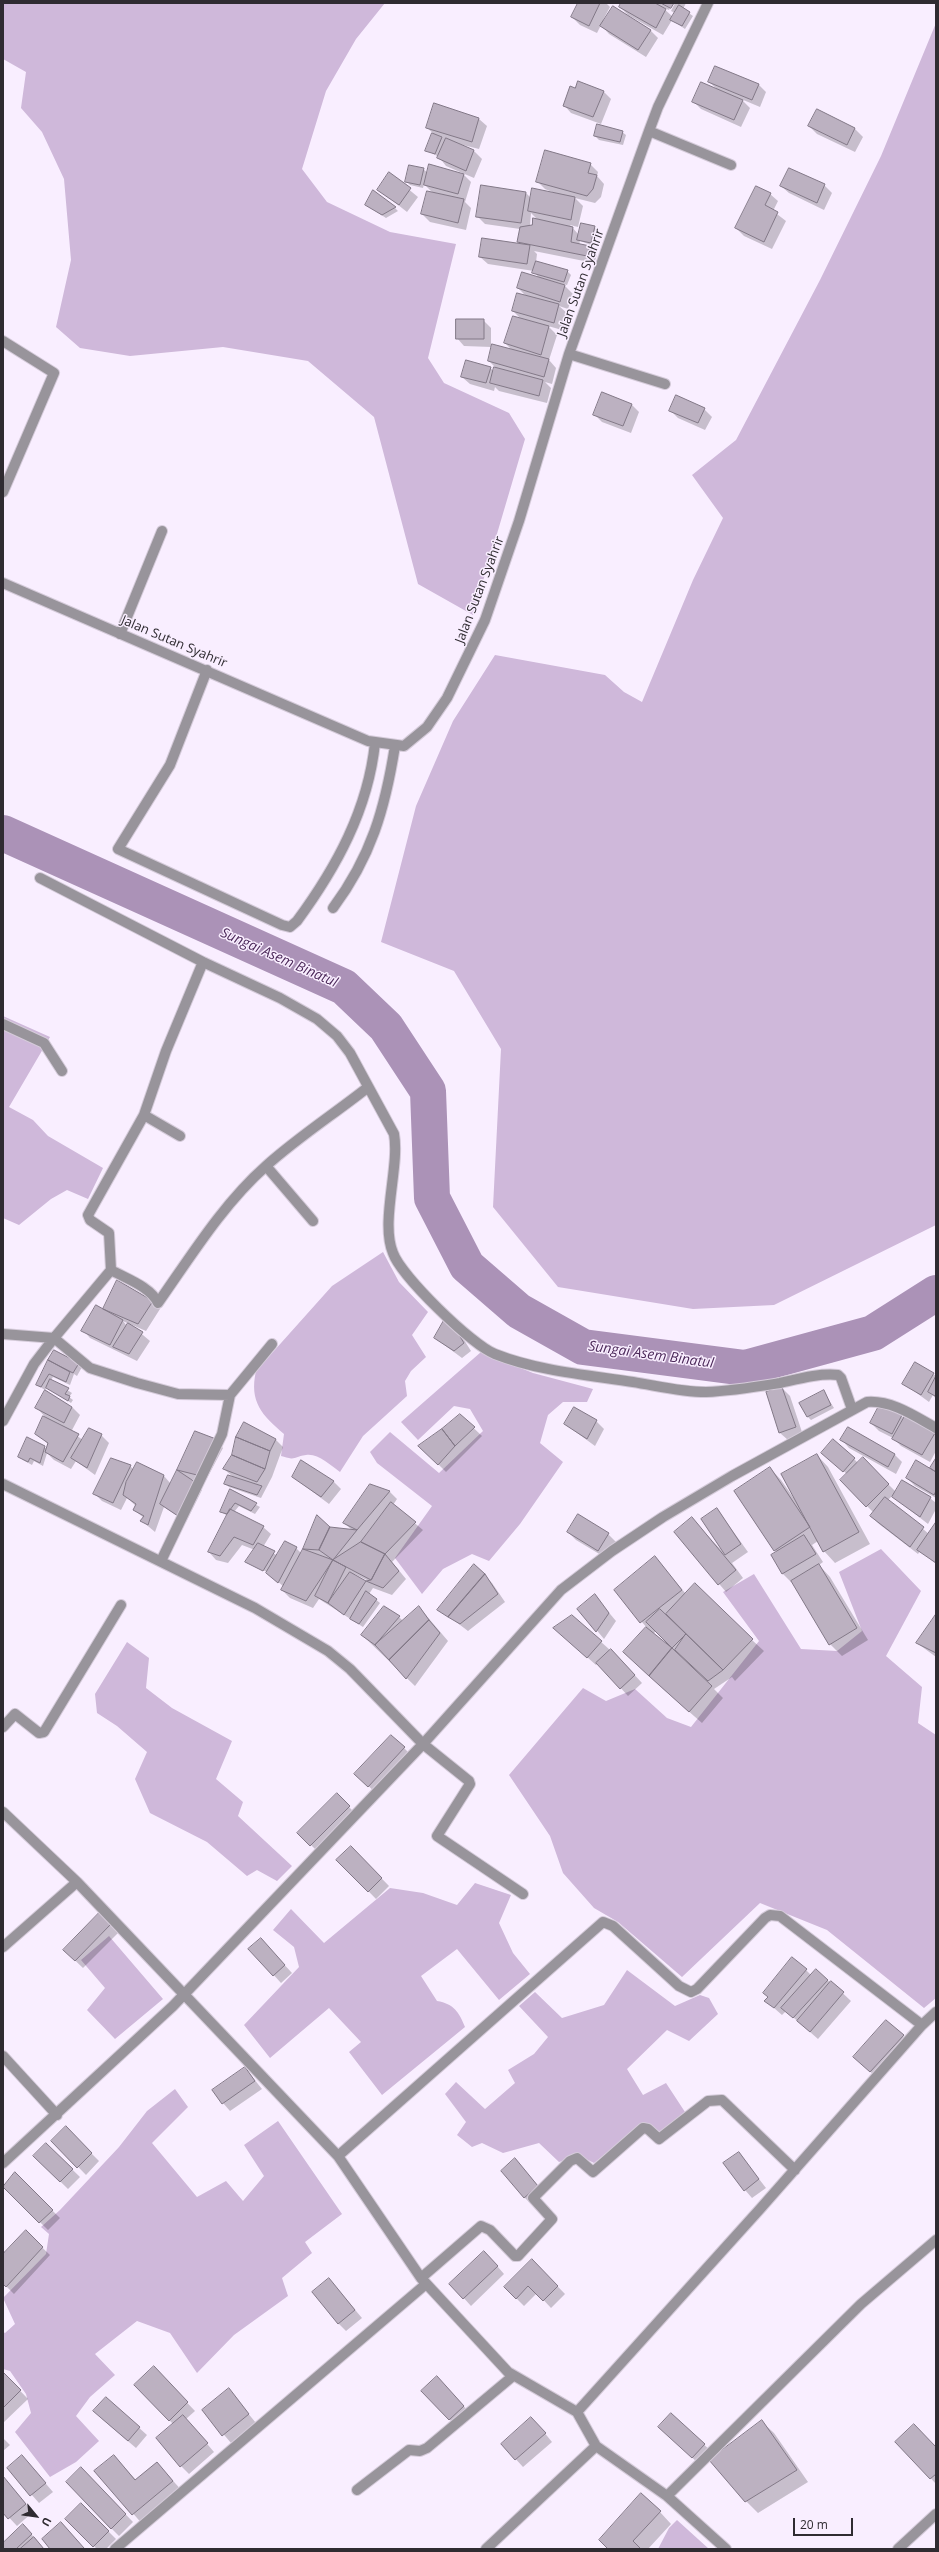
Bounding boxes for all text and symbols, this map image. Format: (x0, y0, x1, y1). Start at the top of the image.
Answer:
street label: Jalan Sutan Syahrir (554, 227, 608, 339)
street label: Jalan Sutan Syahrir (452, 534, 508, 646)
street label: Jalan Sutan Syahrir (119, 613, 229, 671)
water label: Sungai Asem Binatul (218, 925, 340, 991)
water label: Sungai Asem Binatul (587, 1338, 715, 1372)
north arrow (16, 2496, 56, 2536)
scale bar (795, 2510, 855, 2536)
text: U (38, 2515, 56, 2529)
text: 20 m (800, 2516, 828, 2533)

